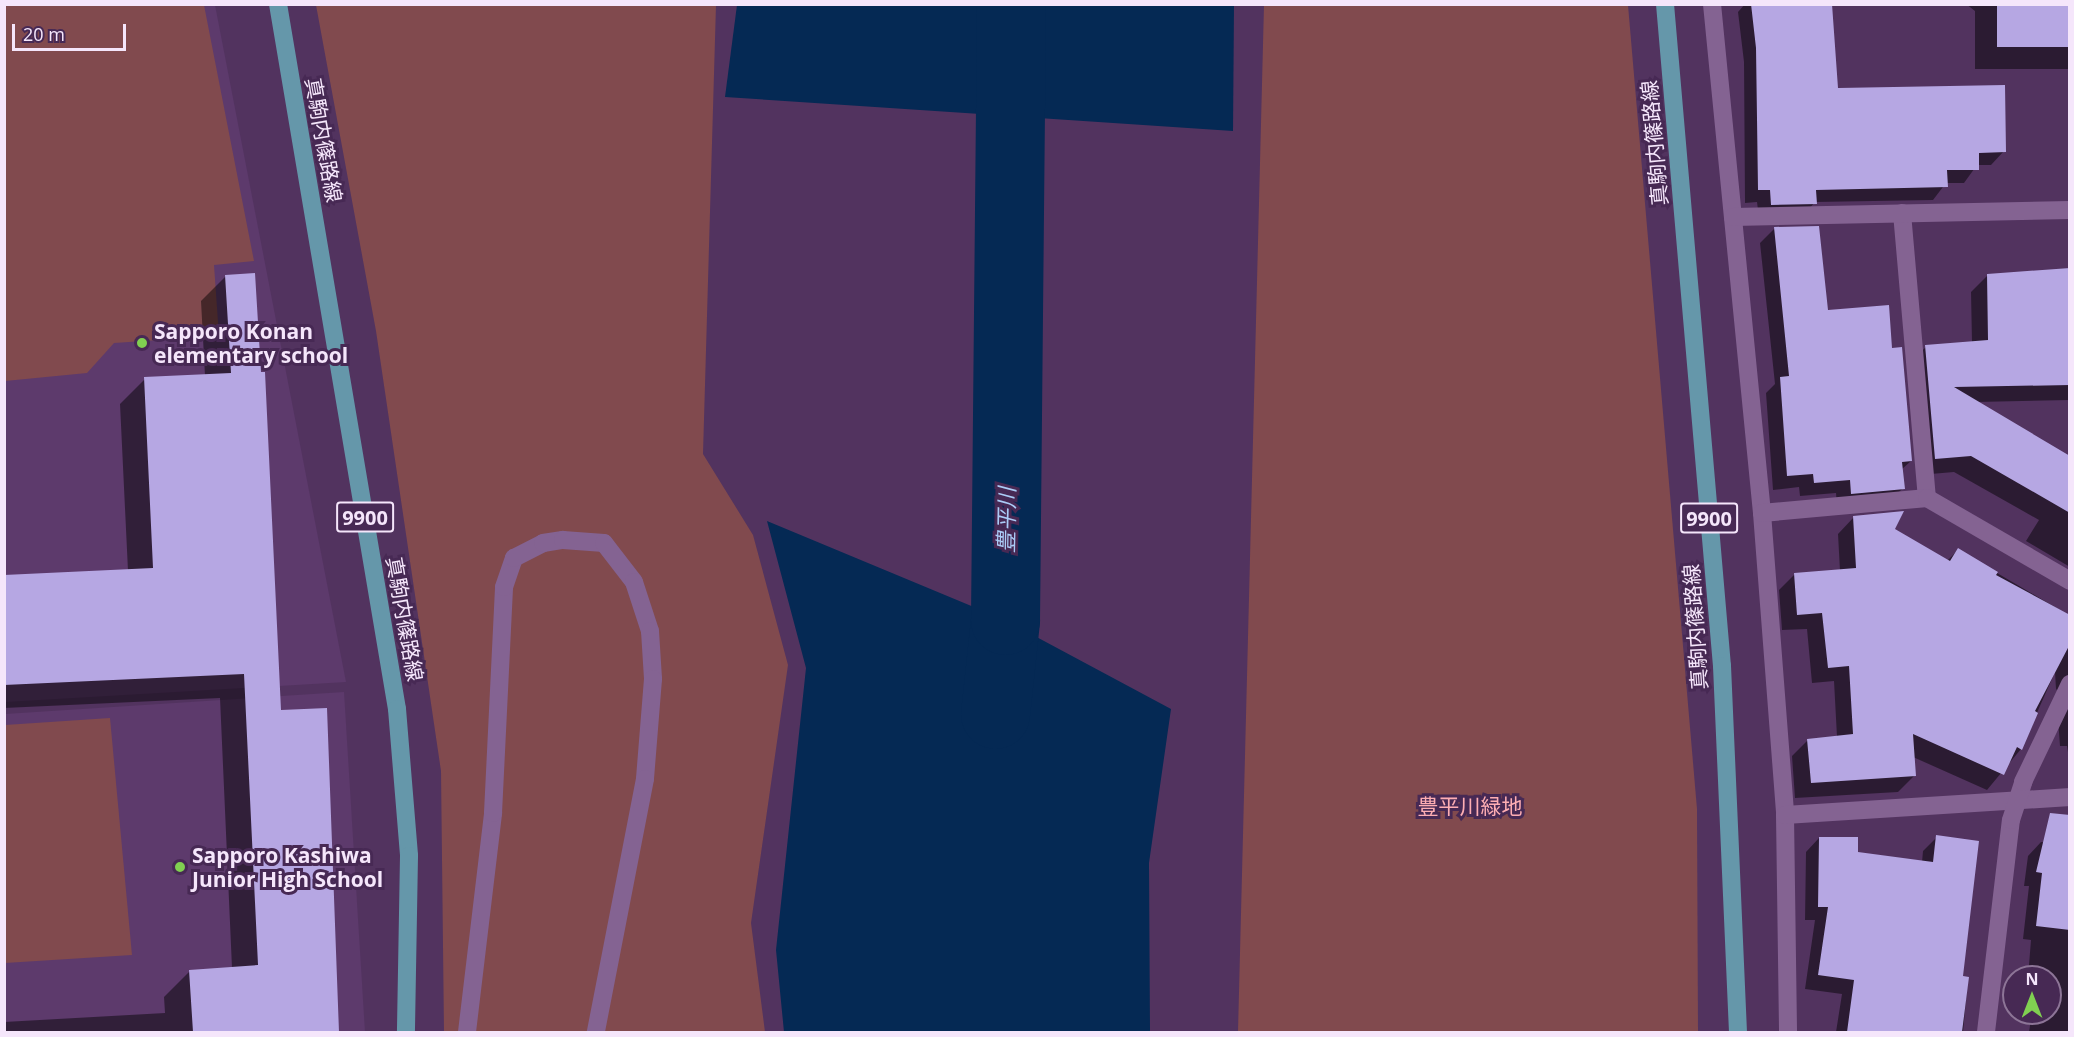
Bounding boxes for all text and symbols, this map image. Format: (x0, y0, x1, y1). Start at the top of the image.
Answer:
scale bar (15, 12, 129, 50)
text: 20 m (23, 22, 65, 46)
street label: 真駒内篠路線 (301, 76, 347, 204)
street label: 真駒内篠路線 (1636, 79, 1672, 207)
place label: Sapporo Konan elementary school (154, 318, 348, 368)
marker: Sapporo Konan elementary school (135, 336, 149, 350)
water label: 豊平川 (992, 487, 1020, 553)
road number: 9900 (335, 500, 395, 534)
road number: 9900 (1679, 501, 1739, 535)
street label: 真駒内篠路線 (382, 555, 428, 683)
street label: 真駒内篠路線 (1678, 563, 1712, 691)
park label: 豊平川緑地 (1418, 793, 1522, 819)
place label: Sapporo Kashiwa Junior High School (192, 842, 383, 892)
marker: Sapporo Kashiwa Junior High School (173, 860, 187, 874)
north arrow (2002, 965, 2062, 1025)
text: N (2025, 968, 2039, 990)

